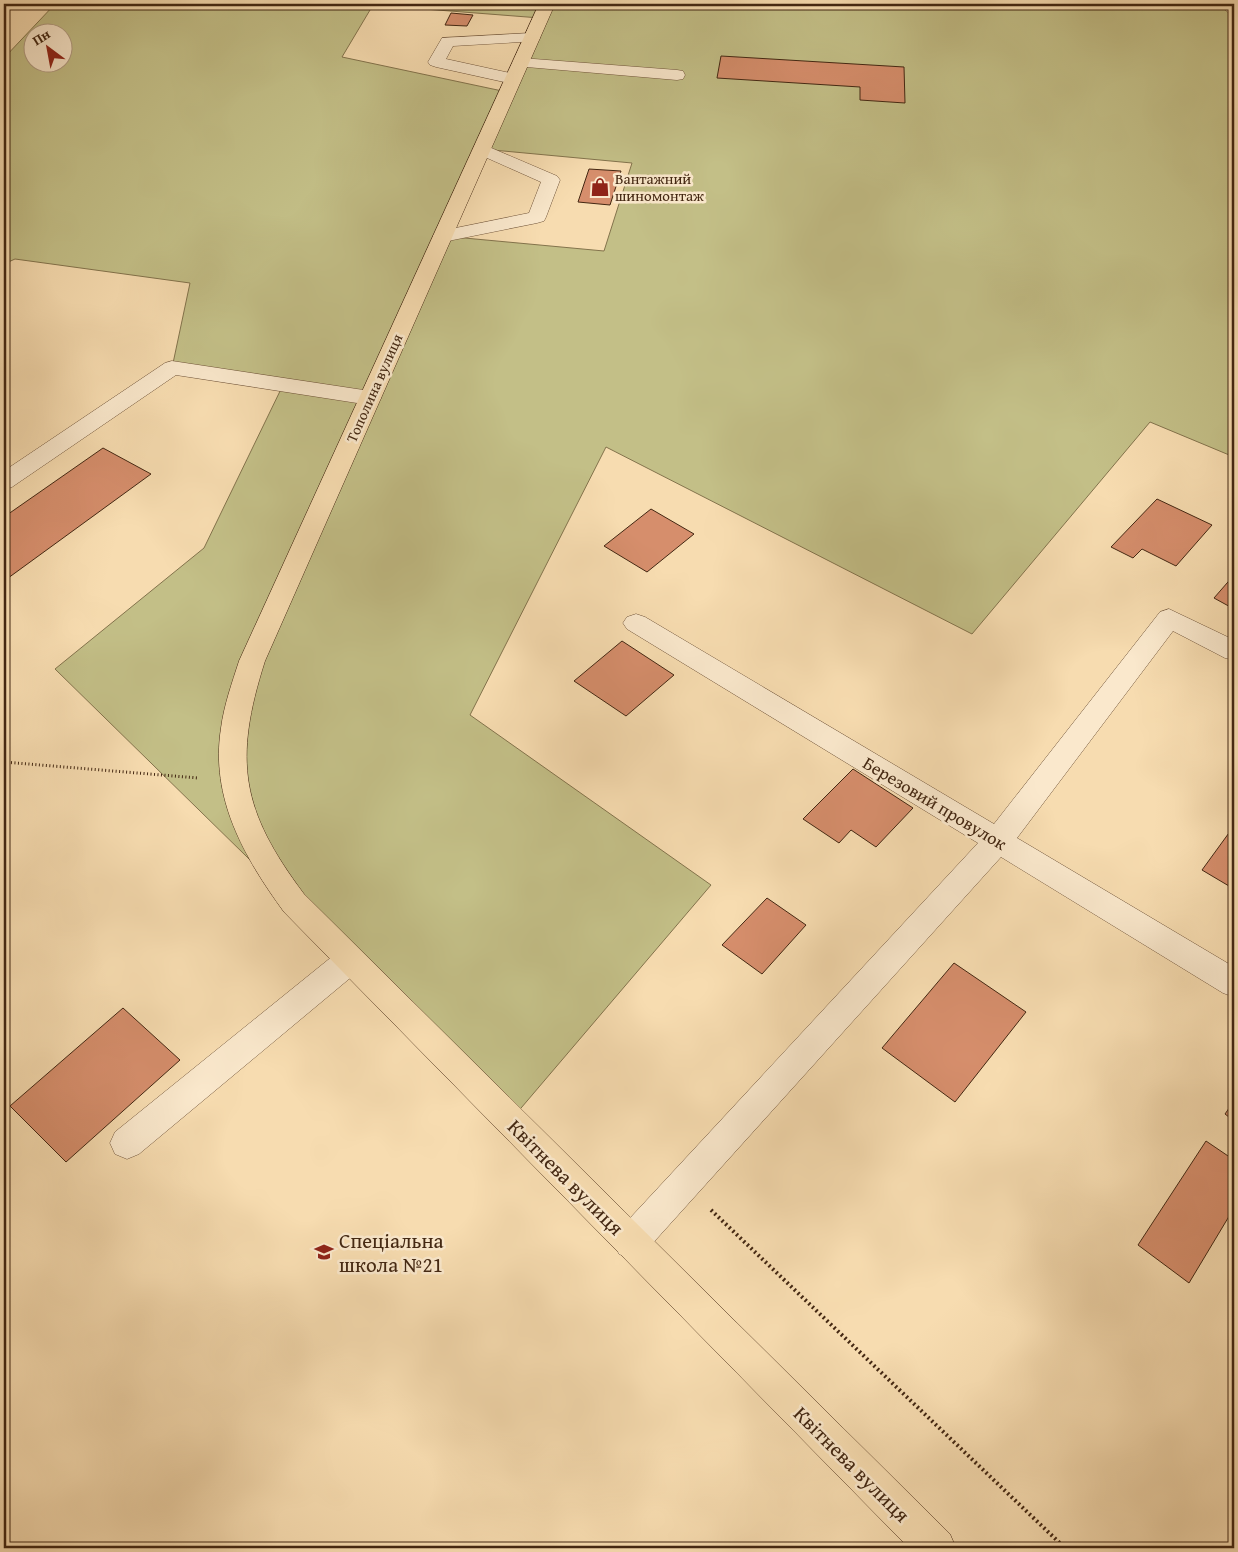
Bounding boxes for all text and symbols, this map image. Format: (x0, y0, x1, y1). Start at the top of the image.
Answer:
north arrow (22, 22, 72, 72)
text: Пн (28, 24, 54, 50)
place label: Вантажний шиномонтаж (615, 168, 704, 206)
shop icon: Вантажний шиномонтаж (589, 176, 611, 198)
street label: Тополина вулиця (341, 330, 407, 446)
street label: Березовий провулок (858, 749, 1013, 857)
street label: Квітнева вулиця (501, 1112, 632, 1243)
place label: Спеціальна школа №21 (339, 1225, 444, 1280)
school or university icon: Спеціальна школа №21 (313, 1241, 335, 1263)
street label: Квітнева вулиця (787, 1399, 918, 1530)

